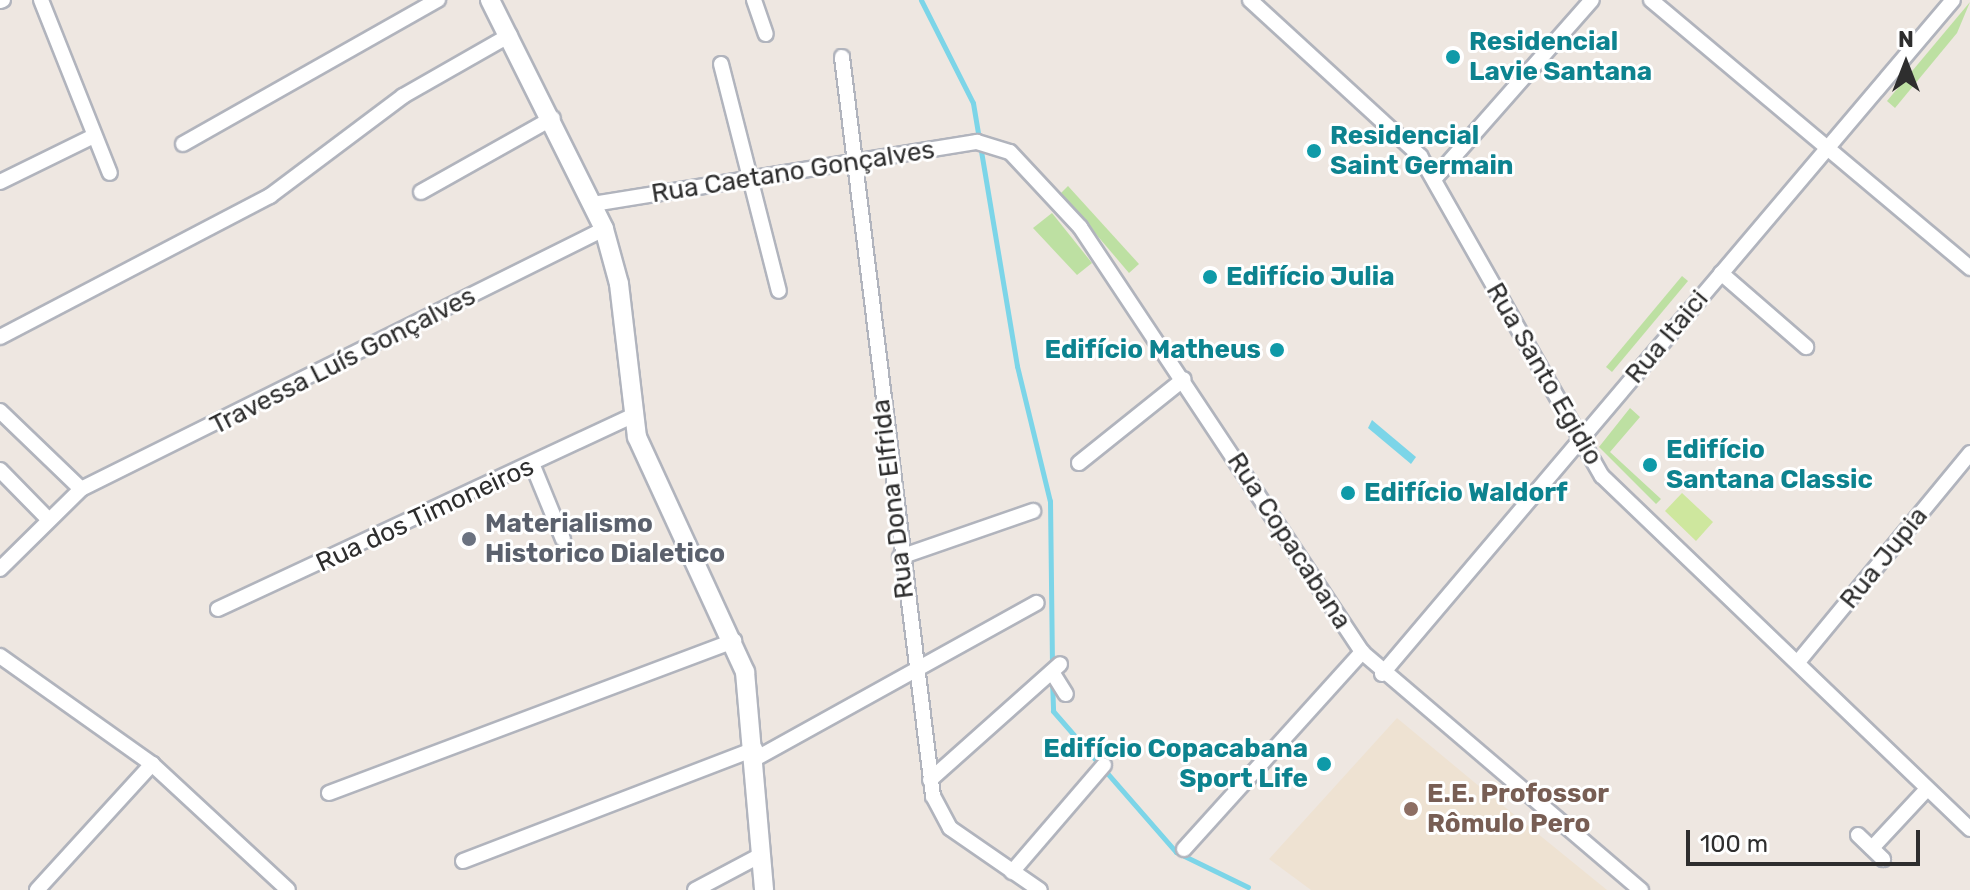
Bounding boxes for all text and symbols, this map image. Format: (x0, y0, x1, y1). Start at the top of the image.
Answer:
north arrow (1866, 24, 1946, 104)
place label: Residencial Lavie Santana (1469, 26, 1652, 88)
text: N (1898, 26, 1914, 53)
marker: Residencial Lavie Santana (1444, 48, 1462, 66)
place label: Residencial Saint Germain (1330, 120, 1514, 182)
street label: Rua Caetano Gonçalves (649, 134, 937, 210)
marker: Residencial Saint Germain (1305, 142, 1323, 160)
place label: Edifício Julia (1226, 261, 1395, 293)
marker: Edifício Julia (1201, 268, 1219, 286)
street label: Rua Santo Egidio (1479, 277, 1609, 471)
street label: Travessa Luís Gonçalves (205, 281, 481, 441)
street label: Rua Itaici (1619, 284, 1715, 390)
place label: Edifício Matheus (1044, 334, 1261, 366)
marker: Edifício Matheus (1268, 341, 1286, 359)
street label: Rua Dona Elfrida (865, 397, 921, 601)
place label: Edifício Santana Classic (1666, 434, 1873, 496)
street label: Rua Copacabana (1220, 447, 1358, 635)
street label: Rua dos Timoneiros (311, 451, 539, 579)
marker: Edifício Santana Classic (1641, 456, 1659, 474)
place label: Edifício Waldorf (1364, 477, 1568, 509)
marker: Edifício Waldorf (1339, 484, 1357, 502)
street label: Rua Jupia (1834, 501, 1934, 615)
place label: Materialismo Historico Dialetico (485, 508, 725, 570)
marker: Materialismo Historico Dialetico (460, 530, 478, 548)
place label: Edifício Copacabana Sport Life (1043, 733, 1308, 794)
marker: Edifício Copacabana Sport Life (1315, 755, 1333, 773)
place label: E.E. Profossor Rômulo Pero (1427, 778, 1609, 840)
marker: E.E. Profossor Rômulo Pero (1402, 800, 1420, 818)
scale bar (1690, 814, 1924, 864)
text: 100 m (1700, 830, 1768, 858)

